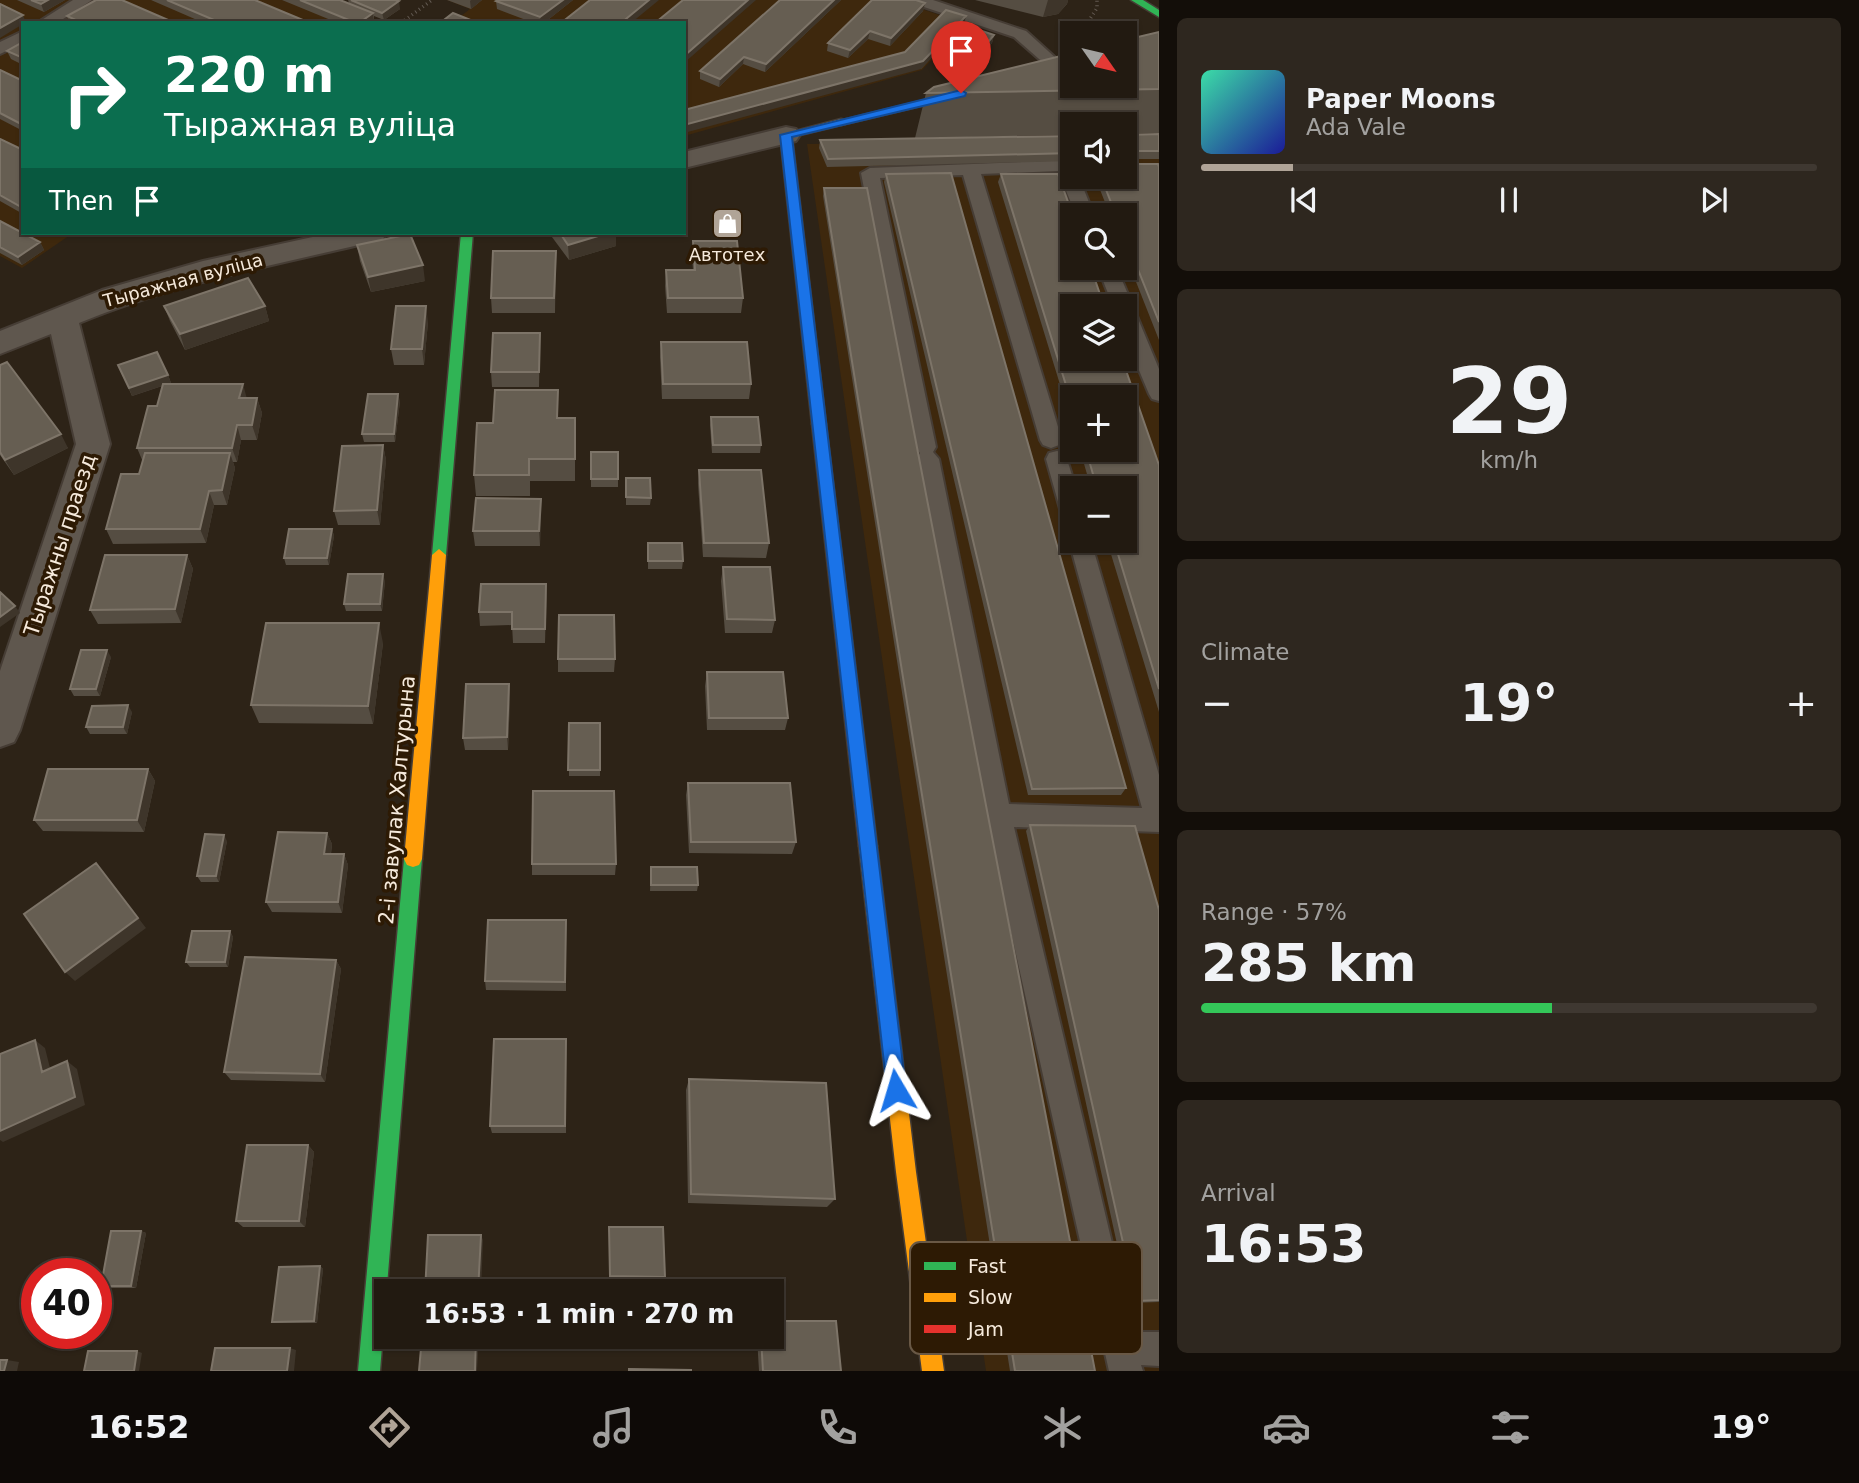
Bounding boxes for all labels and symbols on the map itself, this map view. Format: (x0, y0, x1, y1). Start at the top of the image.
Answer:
pin (931, 21, 991, 93)
north arrow (1060, 21, 1138, 98)
shop icon: Автотех (710, 206, 744, 240)
place label: Автотех (689, 244, 766, 265)
street label: Тыражная вуліца (100, 249, 265, 312)
street label: Тыражны праезд (19, 451, 101, 640)
street label: 2-і завулак Халтурына (374, 675, 420, 925)
position arrow (859, 1053, 933, 1127)
legend (910, 1242, 1142, 1354)
text: Fast (968, 1255, 1006, 1277)
speed limit sign: 40 (21, 1258, 112, 1349)
text: Slow (968, 1286, 1013, 1308)
text: Jam (967, 1318, 1004, 1340)

